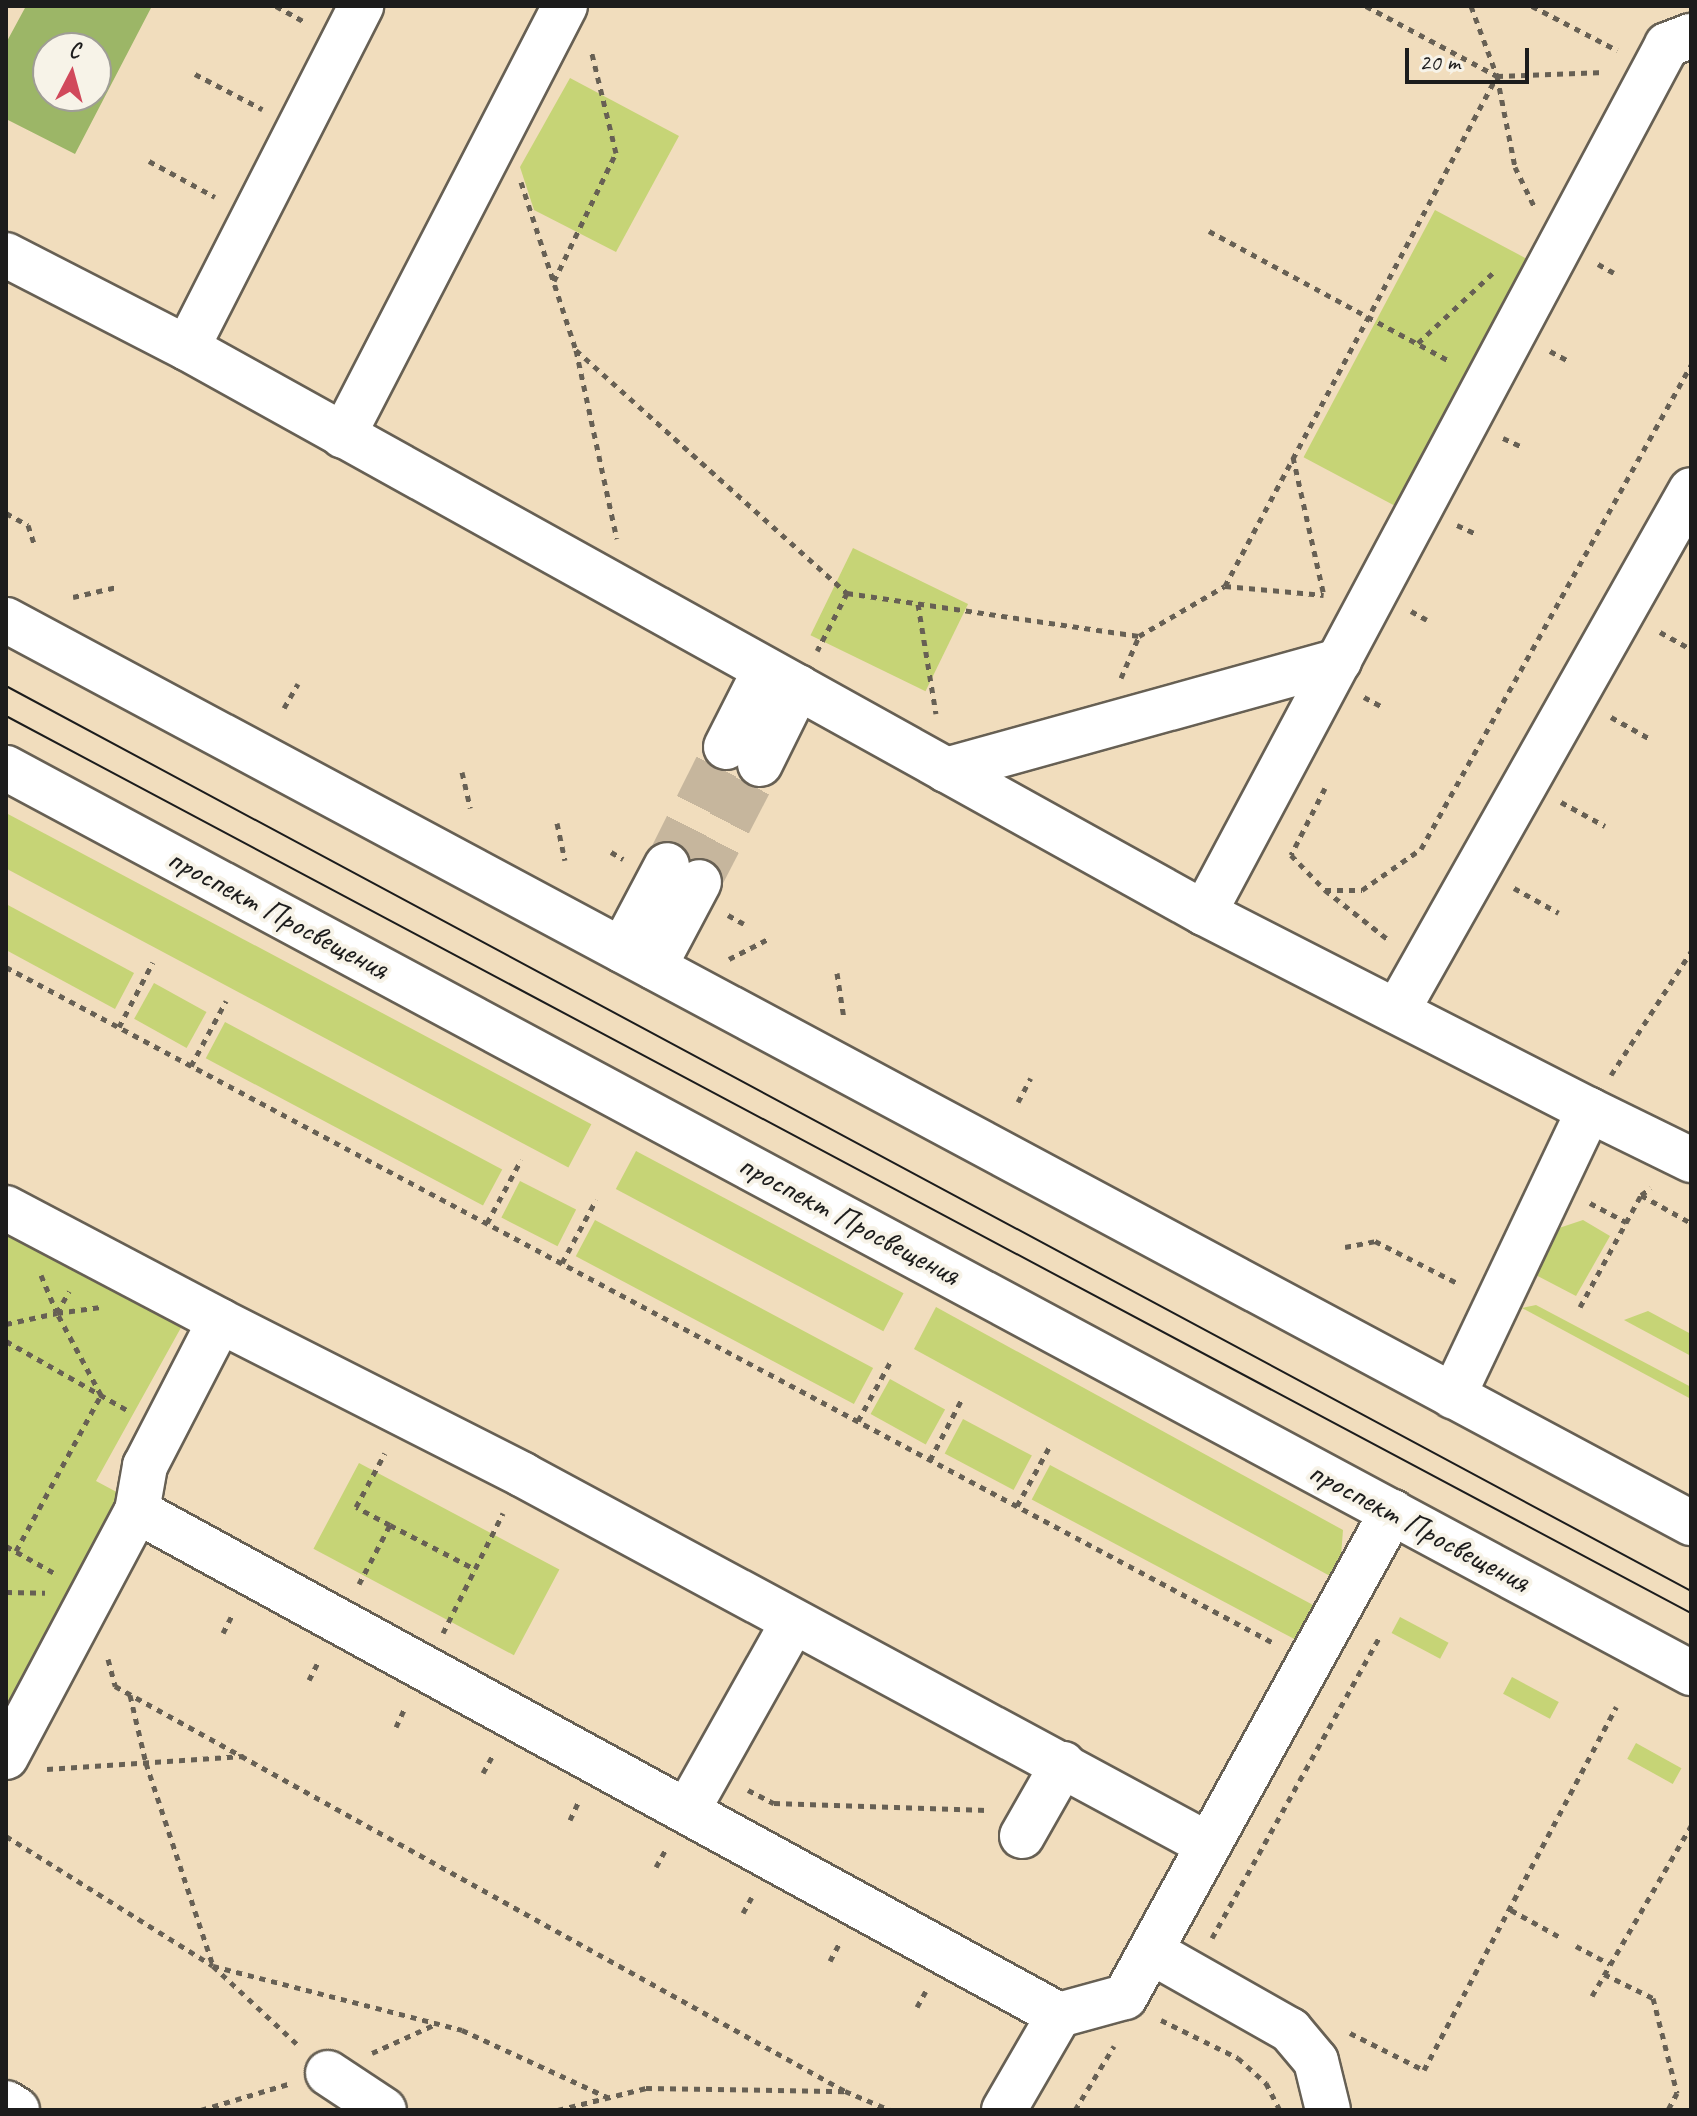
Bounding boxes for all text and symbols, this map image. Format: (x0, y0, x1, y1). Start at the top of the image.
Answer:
north arrow (32, 32, 112, 112)
scale bar (1409, 32, 1533, 82)
text: С (67, 36, 81, 65)
text: 20 m (1419, 47, 1460, 77)
street label: проспект Просвещения (161, 840, 395, 988)
street label: проспект Просвещения (732, 1146, 966, 1294)
street label: проспект Просвещения (1302, 1453, 1536, 1601)

